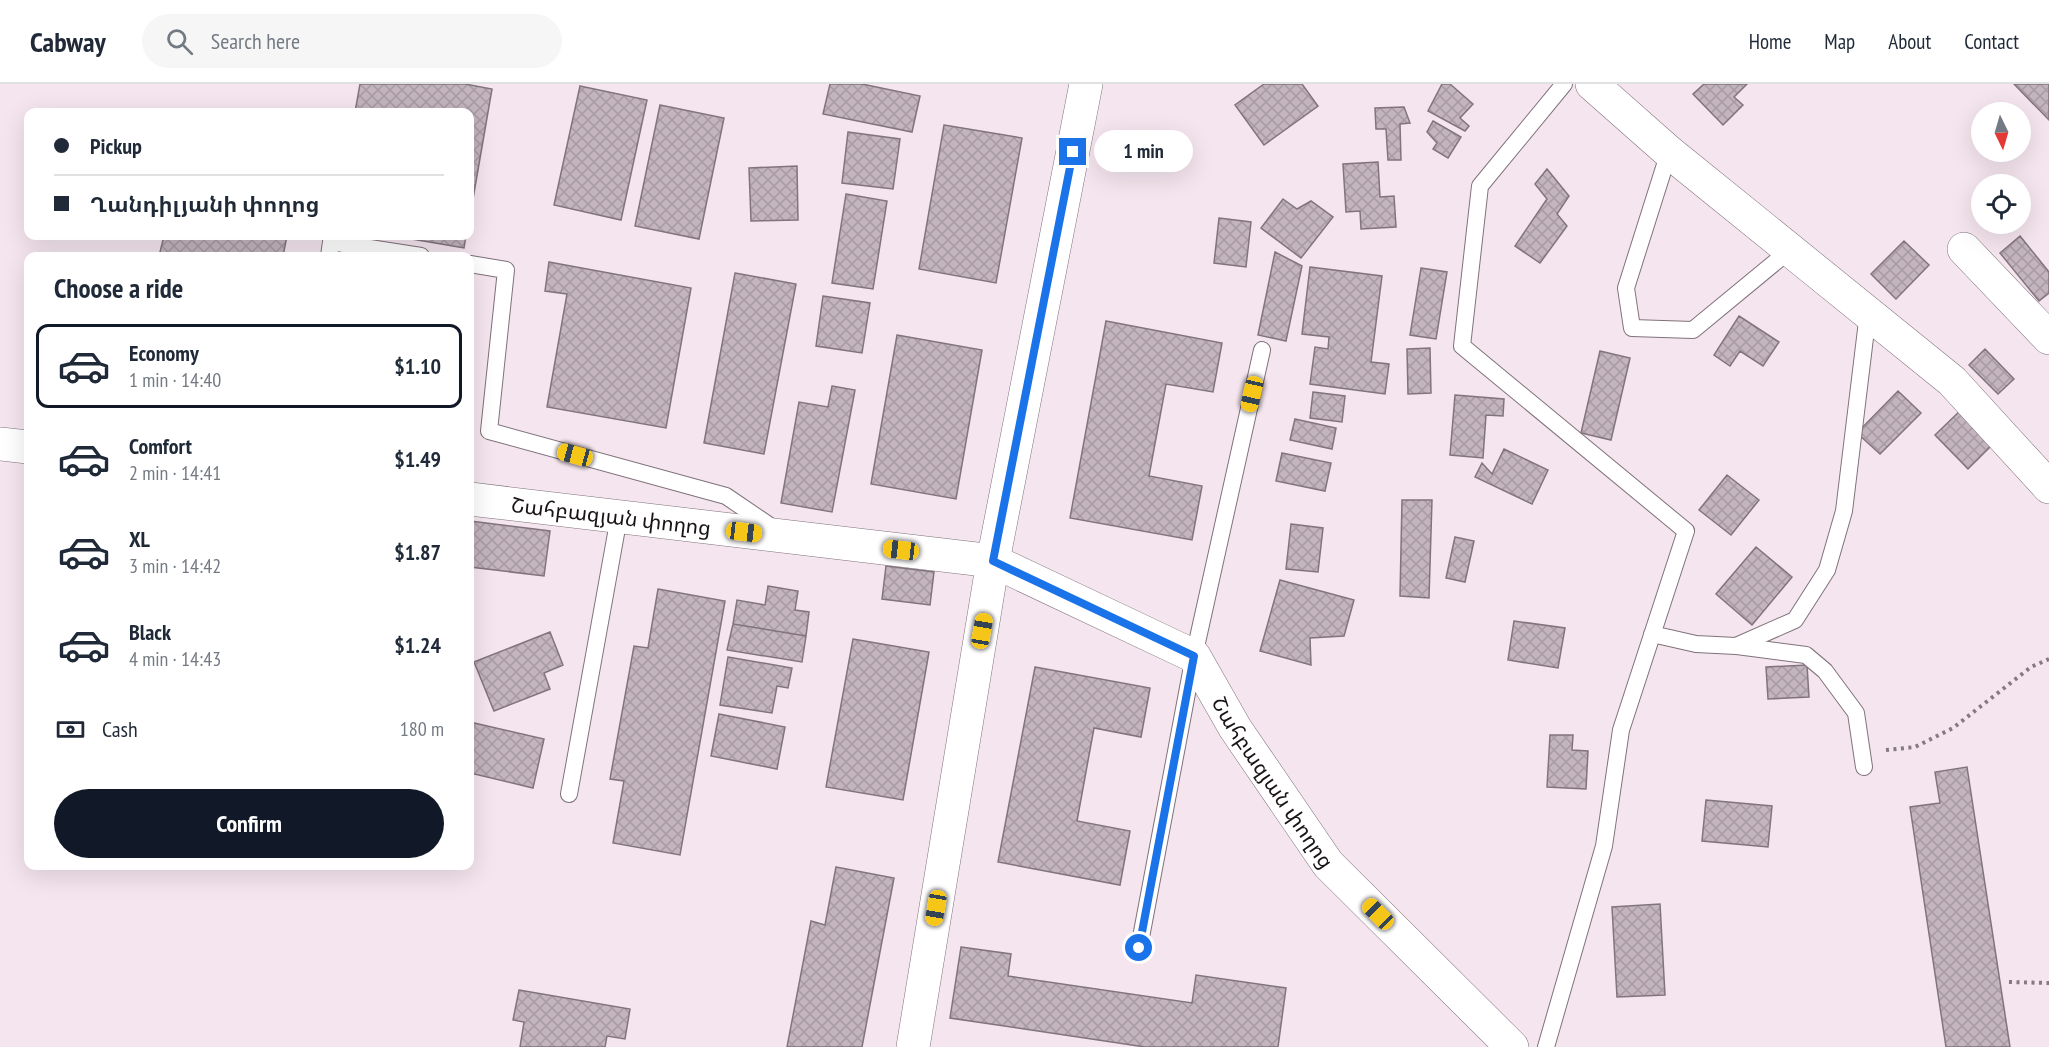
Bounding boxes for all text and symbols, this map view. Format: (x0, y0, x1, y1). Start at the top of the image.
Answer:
search box (142, 14, 562, 68)
text: Cabway (30, 23, 106, 60)
icon: search (163, 25, 196, 58)
text: Search here (211, 27, 300, 55)
text: Home (1749, 28, 1791, 55)
text: Map (1824, 28, 1855, 55)
text: About (1888, 28, 1931, 55)
text: Contact (1964, 28, 2019, 55)
north arrow (1971, 102, 2031, 162)
map controls (1971, 102, 2031, 234)
callout: 1 min (1094, 131, 1193, 173)
text: Pickup (90, 132, 142, 160)
route end (1059, 138, 1086, 165)
text: 1 min (1123, 138, 1164, 164)
button: locate (1971, 174, 2031, 234)
text: Ղանդիլյանի փողոց (90, 190, 319, 218)
text: Choose a ride (54, 271, 183, 305)
icon: car (57, 339, 111, 393)
text: Economy (129, 339, 199, 367)
text: $1.10 (394, 352, 441, 380)
text: 1 min · 14:40 (129, 367, 221, 393)
car (1239, 374, 1265, 414)
icon: car (57, 432, 111, 486)
text: Comfort (129, 432, 192, 460)
car (555, 442, 595, 468)
text: $1.49 (394, 445, 441, 473)
text: 2 min · 14:41 (129, 460, 221, 486)
street label: Շահբազյան փողոց (510, 490, 713, 541)
car (725, 521, 763, 543)
icon: car (57, 525, 111, 579)
text: XL (129, 525, 150, 553)
text: $1.87 (394, 538, 441, 566)
car (882, 539, 920, 561)
text: 3 min · 14:42 (129, 553, 221, 579)
car (970, 612, 994, 650)
icon: car (57, 618, 111, 672)
text: Black (129, 618, 171, 646)
text: $1.24 (394, 631, 441, 659)
text: 4 min · 14:43 (129, 646, 221, 672)
street label: Շահբազյան փողոց (1206, 691, 1340, 873)
icon: cash (54, 713, 87, 746)
text: Cash (102, 715, 138, 743)
text: 180 m (400, 716, 444, 742)
button: Confirm (54, 789, 444, 858)
car (924, 889, 948, 927)
car (1359, 895, 1397, 933)
route start (1125, 934, 1152, 961)

